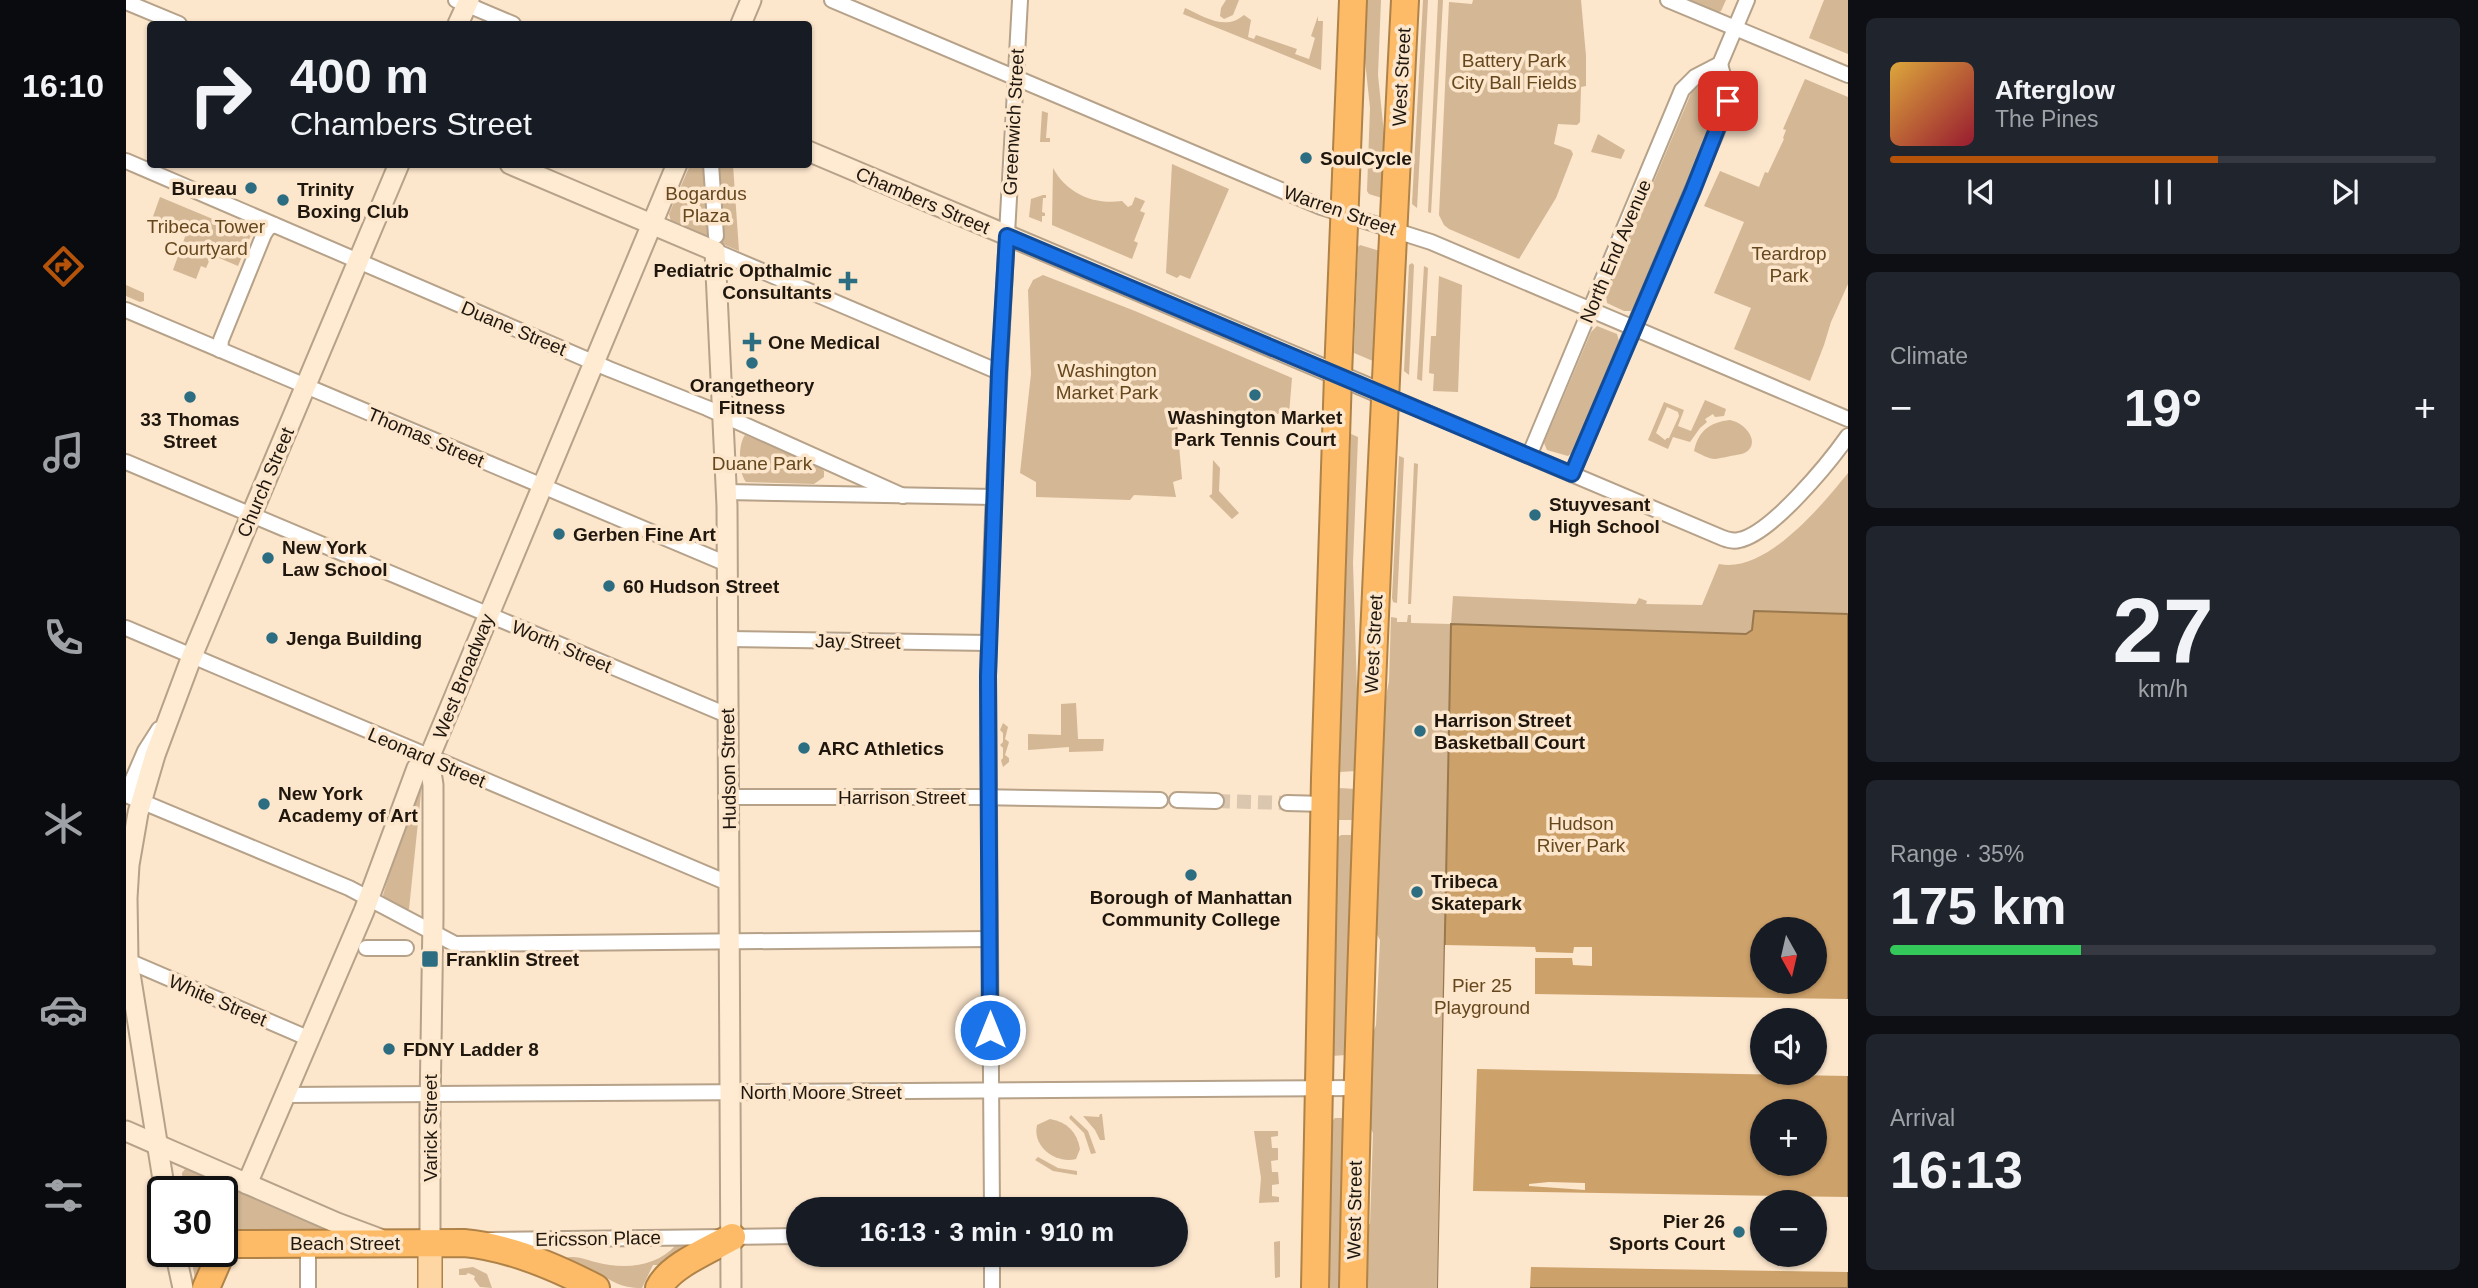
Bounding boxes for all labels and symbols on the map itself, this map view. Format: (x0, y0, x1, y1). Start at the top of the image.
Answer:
street label: West Street (1388, 26, 1415, 127)
street label: Greenwich Street (999, 47, 1028, 196)
park label: Battery Park City Ball Fields (1451, 50, 1577, 93)
pin (1698, 71, 1758, 131)
place label: SoulCycle (1320, 148, 1412, 169)
marker: SoulCycle (1298, 150, 1314, 166)
street label: Chambers Street (853, 163, 994, 238)
street label: North End Avenue (1576, 176, 1655, 326)
place label: Bureau (172, 178, 237, 199)
place label: Trinity Boxing Club (297, 179, 409, 222)
marker: Bureau (243, 180, 259, 196)
street label: Warren Street (1281, 181, 1400, 240)
park label: Bogardus Plaza (665, 183, 747, 226)
marker: Trinity Boxing Club (275, 192, 291, 208)
park label: Tribeca Tower Courtyard (147, 216, 266, 259)
park label: Teardrop Park (1752, 243, 1827, 286)
place label: Pediatric Opthalmic Consultants (654, 260, 832, 303)
marker: Pediatric Opthalmic Consultants (838, 271, 858, 291)
street label: Duane Street (458, 297, 570, 360)
marker: One Medical (742, 332, 762, 352)
place label: One Medical (768, 332, 880, 353)
marker: Orangetheory Fitness (744, 355, 760, 371)
park label: Washington Market Park (1056, 360, 1159, 403)
place label: Orangetheory Fitness (690, 375, 815, 418)
marker: Washington Market Park Tennis Court (1247, 387, 1263, 403)
marker: 33 Thomas Street (182, 389, 198, 405)
street label: Thomas Street (364, 403, 488, 472)
place label: Washington Market Park Tennis Court (1168, 407, 1343, 450)
place label: 33 Thomas Street (140, 409, 240, 452)
street label: Church Street (233, 423, 298, 540)
park label: Duane Park (712, 453, 813, 474)
place label: Stuyvesant High School (1549, 494, 1660, 537)
marker: Stuyvesant High School (1527, 507, 1543, 523)
place label: Gerben Fine Art (573, 524, 717, 545)
marker: Gerben Fine Art (551, 526, 567, 542)
place label: New York Law School (282, 537, 388, 580)
marker: New York Law School (260, 550, 276, 566)
place label: 60 Hudson Street (623, 576, 780, 597)
marker: 60 Hudson Street (601, 578, 617, 594)
street label: West Street (1360, 593, 1387, 694)
street label: West Broadway (429, 610, 498, 742)
street label: Worth Street (509, 616, 615, 677)
place label: Jenga Building (286, 628, 422, 649)
marker: Jenga Building (264, 630, 280, 646)
street label: Jay Street (815, 630, 902, 653)
street label: Hudson Street (717, 707, 740, 830)
place label: Harrison Street Basketball Court (1434, 710, 1586, 753)
street label: Leonard Street (365, 723, 489, 792)
marker: Harrison Street Basketball Court (1412, 723, 1428, 739)
place label: ARC Athletics (818, 738, 944, 759)
marker: ARC Athletics (796, 740, 812, 756)
place label: New York Academy of Art (278, 783, 418, 826)
street label: Harrison Street (838, 787, 967, 808)
marker: New York Academy of Art (256, 796, 272, 812)
park label: Hudson River Park (1537, 813, 1626, 856)
marker: Borough of Manhattan Community College (1183, 867, 1199, 883)
place label: Tribeca Skatepark (1431, 871, 1522, 914)
marker: Tribeca Skatepark (1409, 884, 1425, 900)
place label: Borough of Manhattan Community College (1090, 887, 1292, 930)
north arrow (1750, 917, 1827, 994)
marker: Franklin Street (420, 949, 440, 969)
place label: Franklin Street (446, 949, 580, 970)
street label: White Street (166, 970, 271, 1031)
park label: Pier 25 Playground (1434, 975, 1530, 1018)
position arrow (953, 993, 1027, 1067)
place label: FDNY Ladder 8 (403, 1039, 539, 1060)
marker: FDNY Ladder 8 (381, 1041, 397, 1057)
street label: Varick Street (420, 1074, 441, 1182)
street label: North Moore Street (740, 1082, 902, 1103)
street label: West Street (1343, 1160, 1366, 1260)
speed limit sign: 30 (147, 1176, 238, 1267)
place label: Pier 26 Sports Court (1609, 1211, 1726, 1254)
marker: Pier 26 Sports Court (1731, 1224, 1747, 1240)
street label: Ericsson Place (535, 1227, 661, 1250)
street label: Beach Street (290, 1233, 401, 1254)

